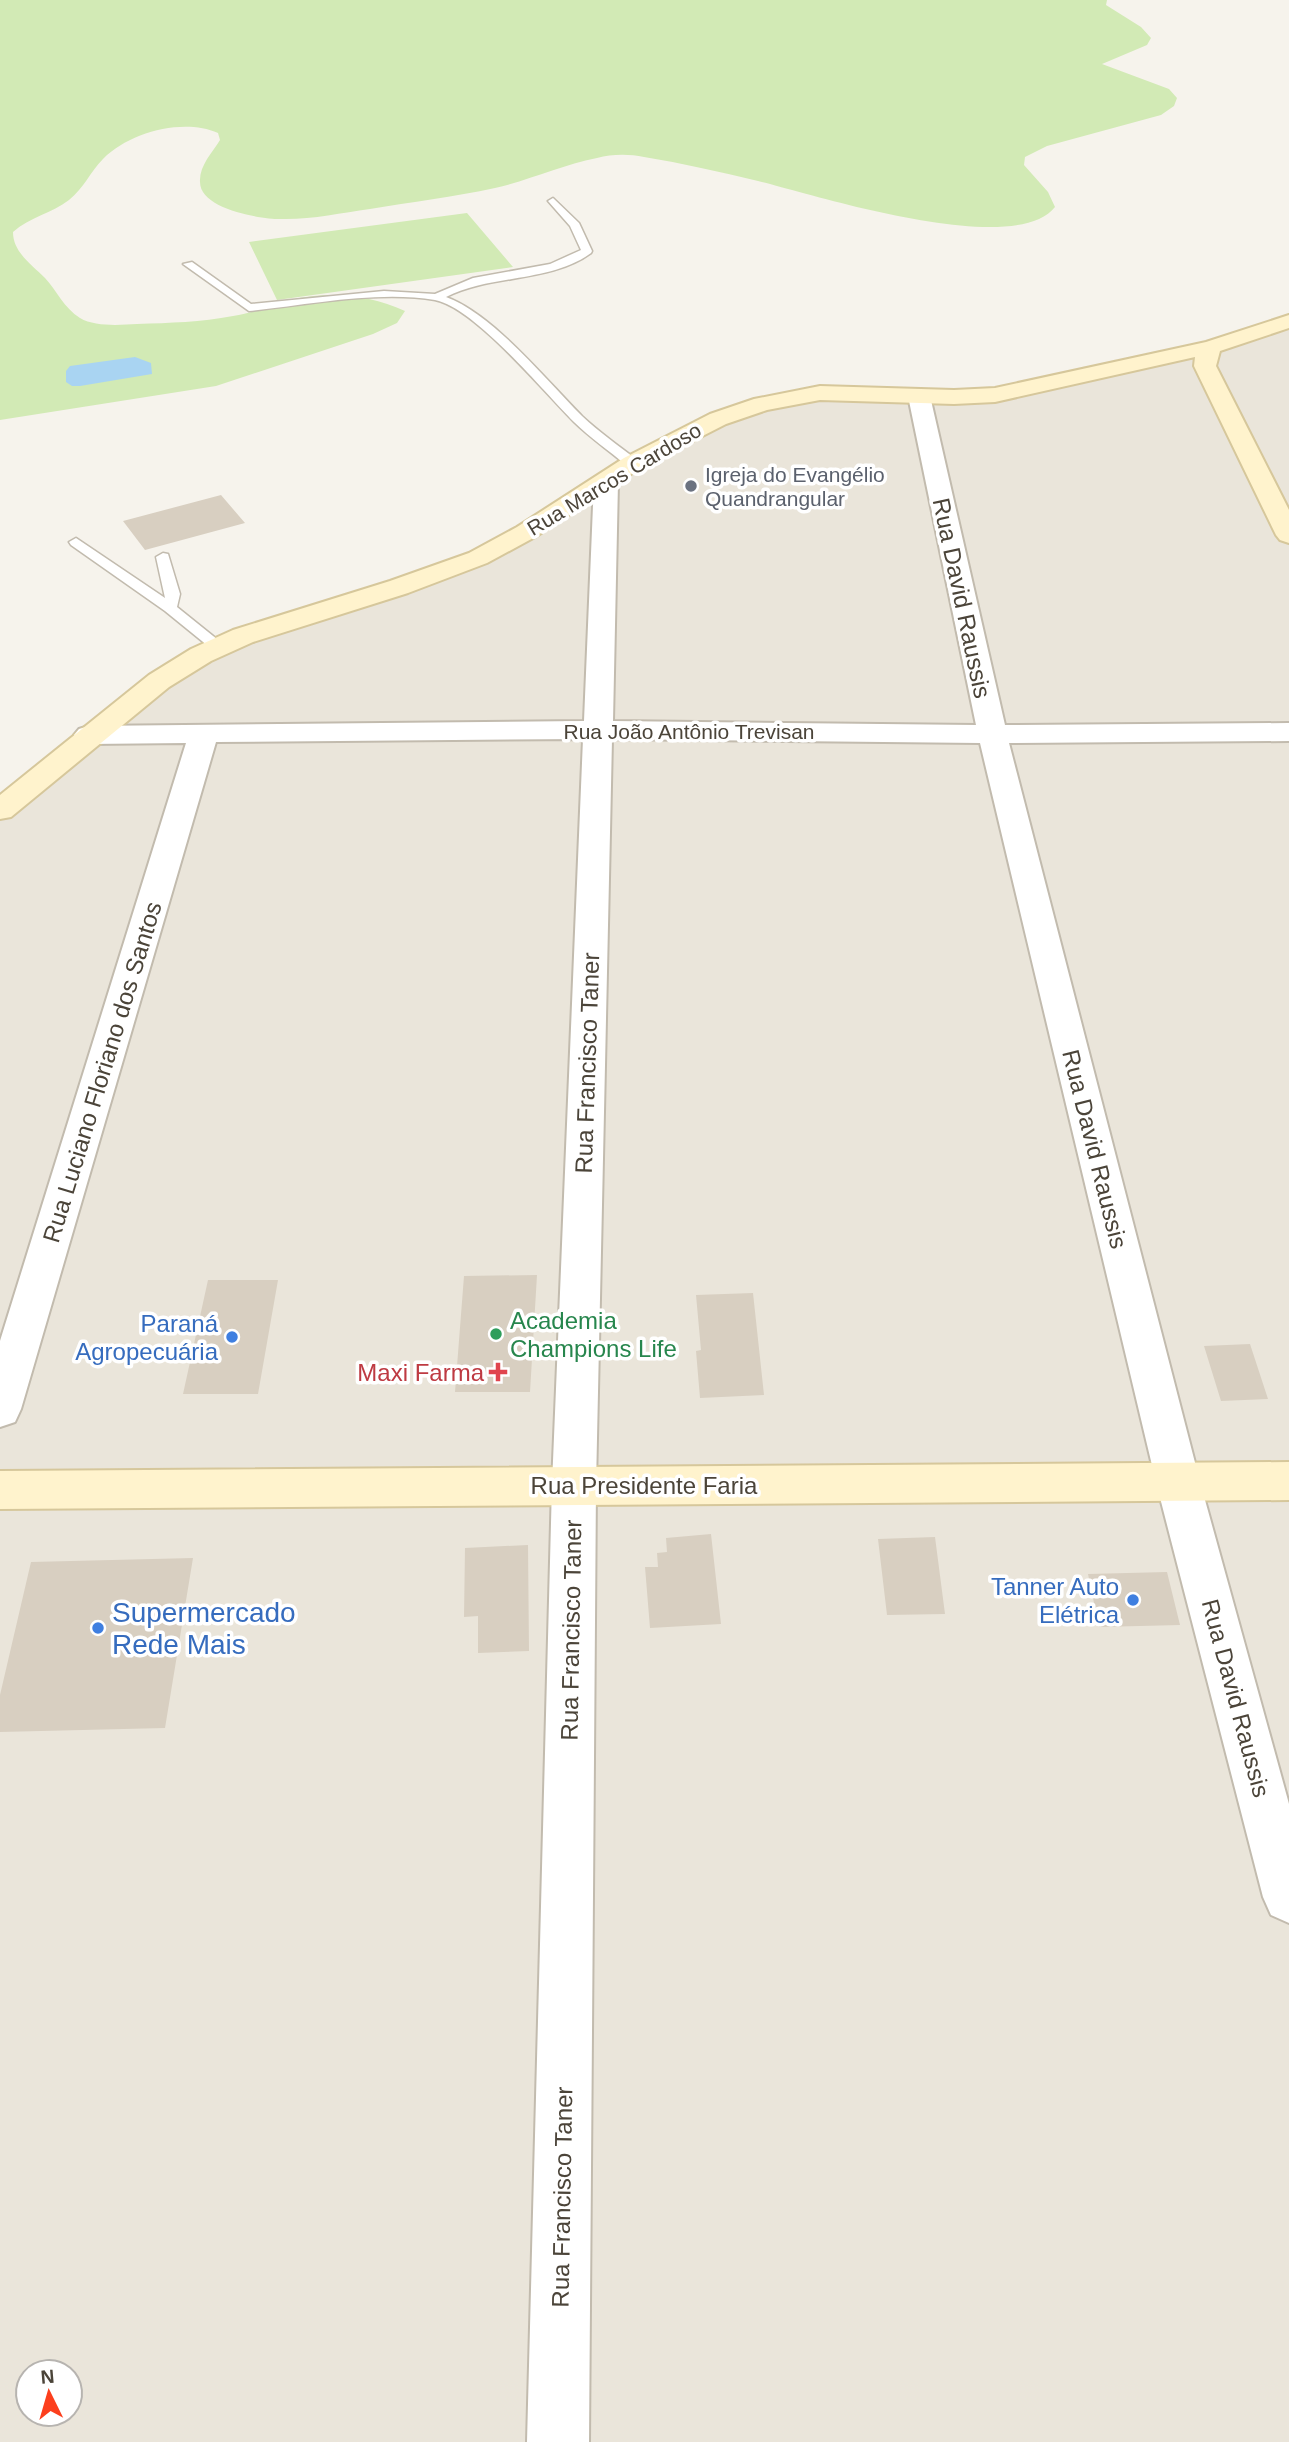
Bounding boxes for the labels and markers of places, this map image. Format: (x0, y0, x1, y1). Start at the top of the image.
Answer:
place label: Igreja do Evangélio Quandrangular (705, 463, 885, 510)
marker: Igreja do Evangélio Quandrangular (683, 478, 699, 494)
place label: Academia Champions Life (510, 1307, 677, 1362)
place label: Paraná Agropecuária (75, 1310, 219, 1365)
marker: Academia Champions Life (488, 1326, 504, 1342)
marker: Paraná Agropecuária (224, 1329, 240, 1345)
place label: Maxi Farma (357, 1359, 485, 1386)
marker: Maxi Farma (490, 1364, 506, 1380)
place label: Tanner Auto Elétrica (991, 1573, 1120, 1628)
marker: Tanner Auto Elétrica (1125, 1592, 1141, 1608)
place label: Supermercado Rede Mais (112, 1597, 296, 1660)
marker: Supermercado Rede Mais (90, 1620, 106, 1636)

